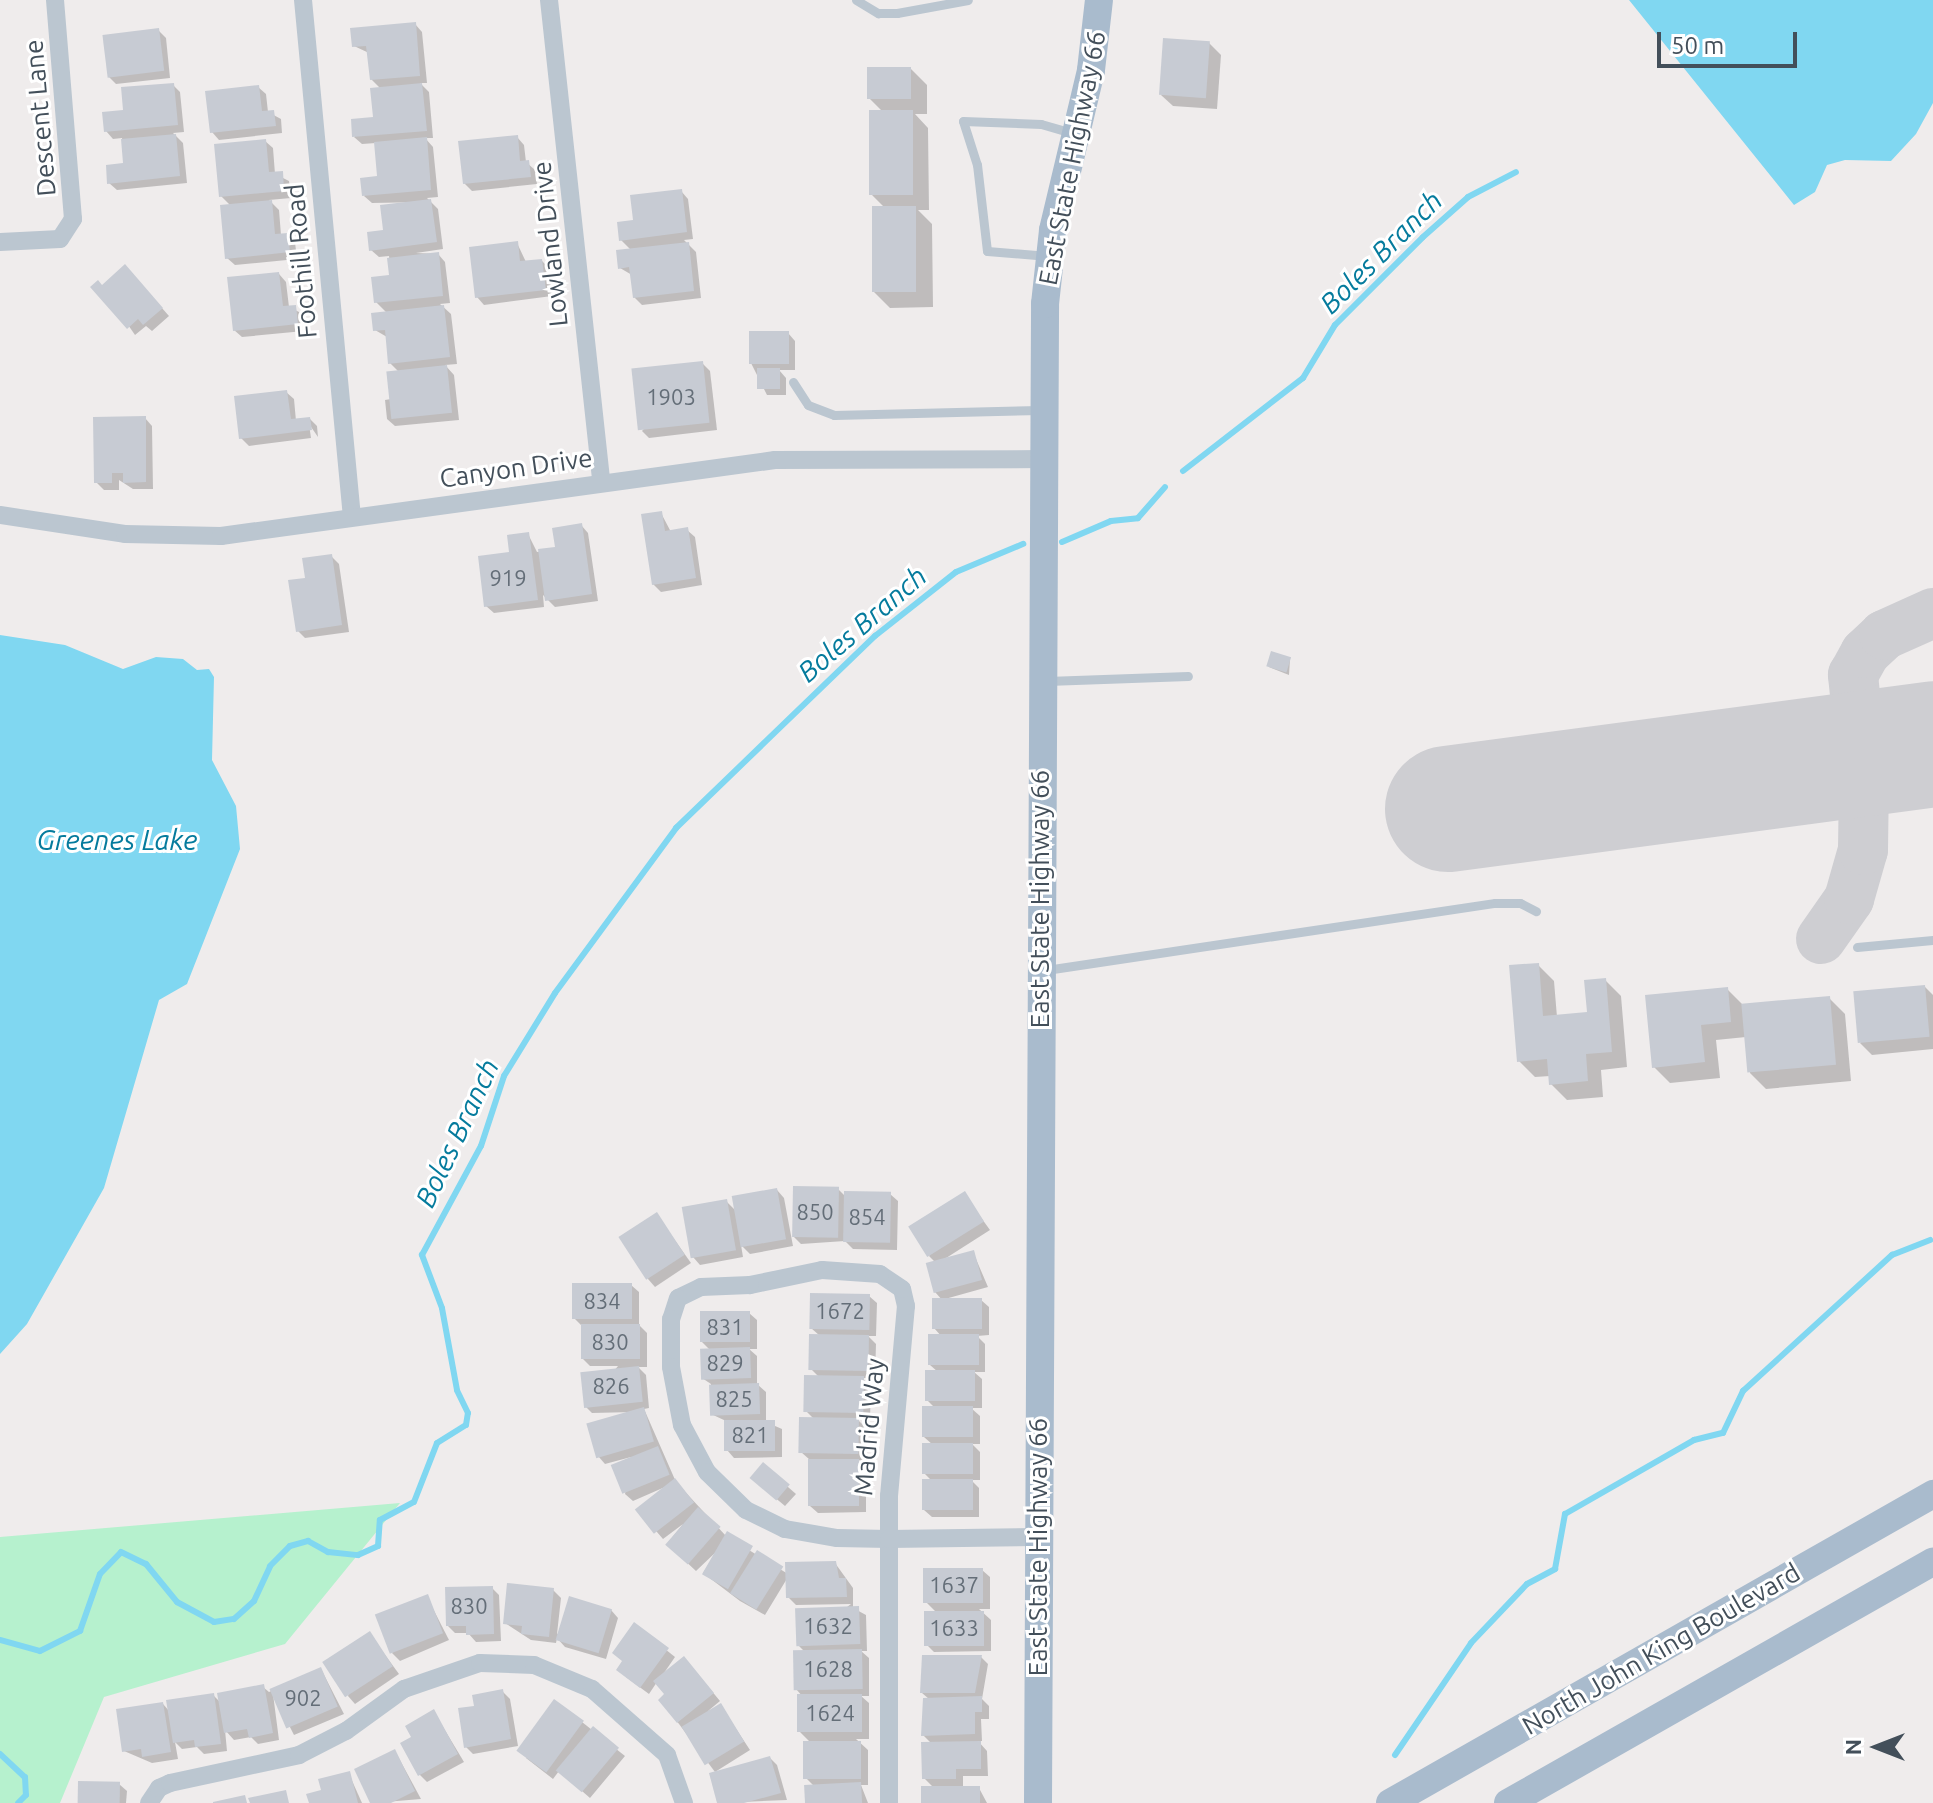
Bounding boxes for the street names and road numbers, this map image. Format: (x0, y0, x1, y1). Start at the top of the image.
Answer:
street label: East State Highway 66 (1032, 28, 1112, 288)
street label: Descent Lane (18, 38, 62, 198)
street label: Lowland Drive (526, 160, 574, 328)
street label: Foothill Road (279, 182, 323, 340)
street label: Canyon Drive (438, 442, 594, 494)
street label: East State Highway 66 (1024, 770, 1056, 1028)
street label: Madrid Way (847, 1357, 891, 1497)
street label: East State Highway 66 (1022, 1418, 1054, 1676)
street label: North John King Boulevard (1517, 1557, 1805, 1741)

